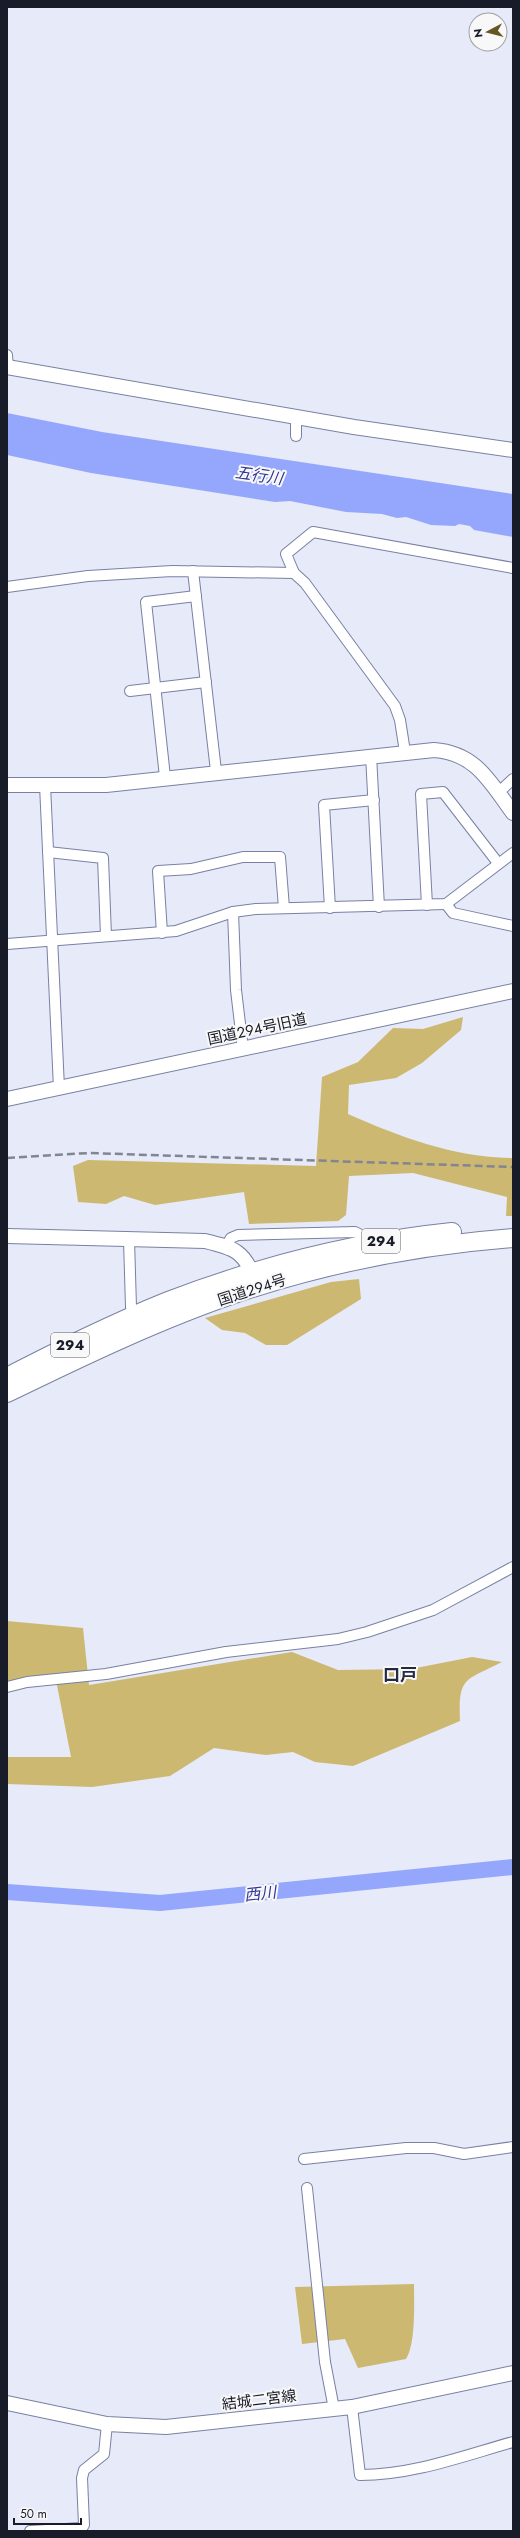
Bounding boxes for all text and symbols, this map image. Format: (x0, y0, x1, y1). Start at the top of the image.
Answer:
north arrow (468, 12, 508, 52)
text: N (470, 28, 487, 39)
water label: 五行川 (234, 461, 286, 491)
street label: 国道294号旧道 (205, 1008, 309, 1050)
road number: 294 (362, 1229, 400, 1253)
street label: 国道294号 (215, 1269, 289, 1311)
road number: 294 (51, 1333, 89, 1357)
district label: 口戸 (383, 1663, 417, 1687)
water label: 西川 (243, 1880, 279, 1907)
street label: 結城二宮線 (220, 2385, 298, 2415)
scale bar (14, 2500, 81, 2526)
text: 50 m (20, 2505, 47, 2523)

